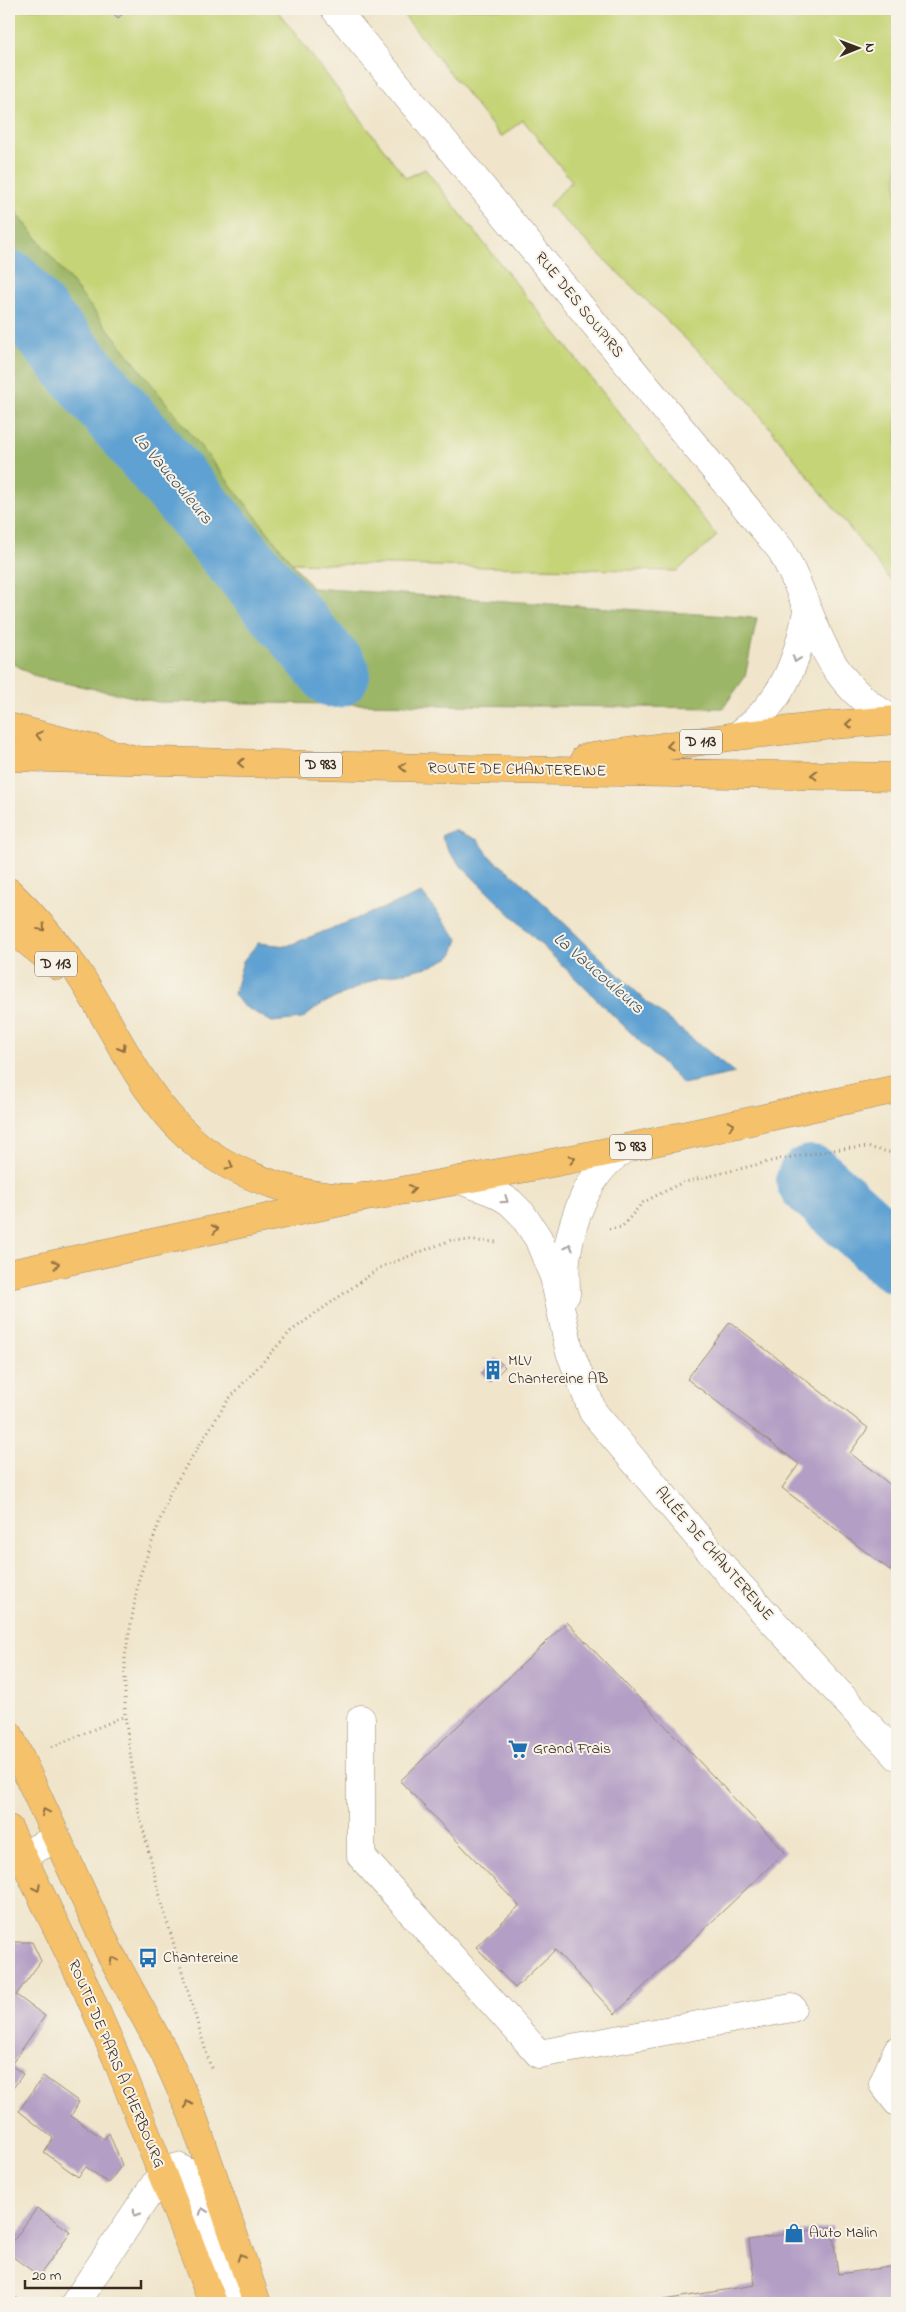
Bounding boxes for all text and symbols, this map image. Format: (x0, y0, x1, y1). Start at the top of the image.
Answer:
north arrow (834, 22, 884, 72)
text: N (859, 43, 880, 53)
street label: RUE DES SOUPIRS (529, 247, 629, 363)
water label: La Vaucouleurs (126, 427, 219, 531)
one-way arrow (792, 654, 802, 662)
one-way arrow (844, 718, 852, 729)
one-way arrow (36, 730, 44, 740)
road number: D 113 (680, 730, 722, 754)
one-way arrow (666, 740, 674, 751)
road number: D 983 (300, 752, 342, 778)
street label: ROUTE DE CHANTEREINE (428, 756, 606, 784)
one-way arrow (237, 758, 244, 768)
one-way arrow (399, 762, 407, 773)
one-way arrow (809, 770, 817, 780)
one-way arrow (37, 922, 46, 931)
water label: La Vaucouleurs (547, 927, 650, 1021)
road number: D 113 (35, 952, 77, 976)
one-way arrow (116, 1043, 126, 1052)
one-way arrow (726, 1120, 735, 1131)
road number: D 983 (610, 1134, 652, 1160)
one-way arrow (567, 1154, 576, 1165)
one-way arrow (225, 1160, 234, 1170)
one-way arrow (408, 1185, 416, 1195)
one-way arrow (499, 1194, 509, 1203)
one-way arrow (211, 1225, 220, 1235)
one-way arrow (563, 1243, 574, 1252)
one-way arrow (52, 1259, 61, 1270)
place label: MLV Chantereine AB (508, 1349, 608, 1391)
building icon: MLV Chantereine AB (482, 1359, 504, 1381)
street label: ALLÉE DE CHANTEREINE (649, 1482, 779, 1626)
place label: Grand Frais (533, 1737, 611, 1761)
supermarket icon: Grand Frais (507, 1738, 529, 1760)
one-way arrow (40, 1808, 51, 1817)
one-way arrow (31, 1883, 41, 1892)
place label: Chantereine (163, 1946, 239, 1970)
bus stop icon: Chantereine (137, 1947, 159, 1969)
street label: ROUTE DE PARIS À CHERBOURG (61, 1956, 171, 2172)
one-way arrow (109, 1956, 119, 1965)
one-way arrow (183, 2100, 194, 2109)
one-way arrow (133, 2207, 142, 2217)
one-way arrow (199, 2207, 209, 2216)
place label: Auto Malin (809, 2221, 878, 2245)
shop icon: Auto Malin (783, 2222, 805, 2244)
one-way arrow (237, 2253, 247, 2262)
scale bar (25, 2257, 141, 2289)
text: 20 m (32, 2265, 62, 2287)

